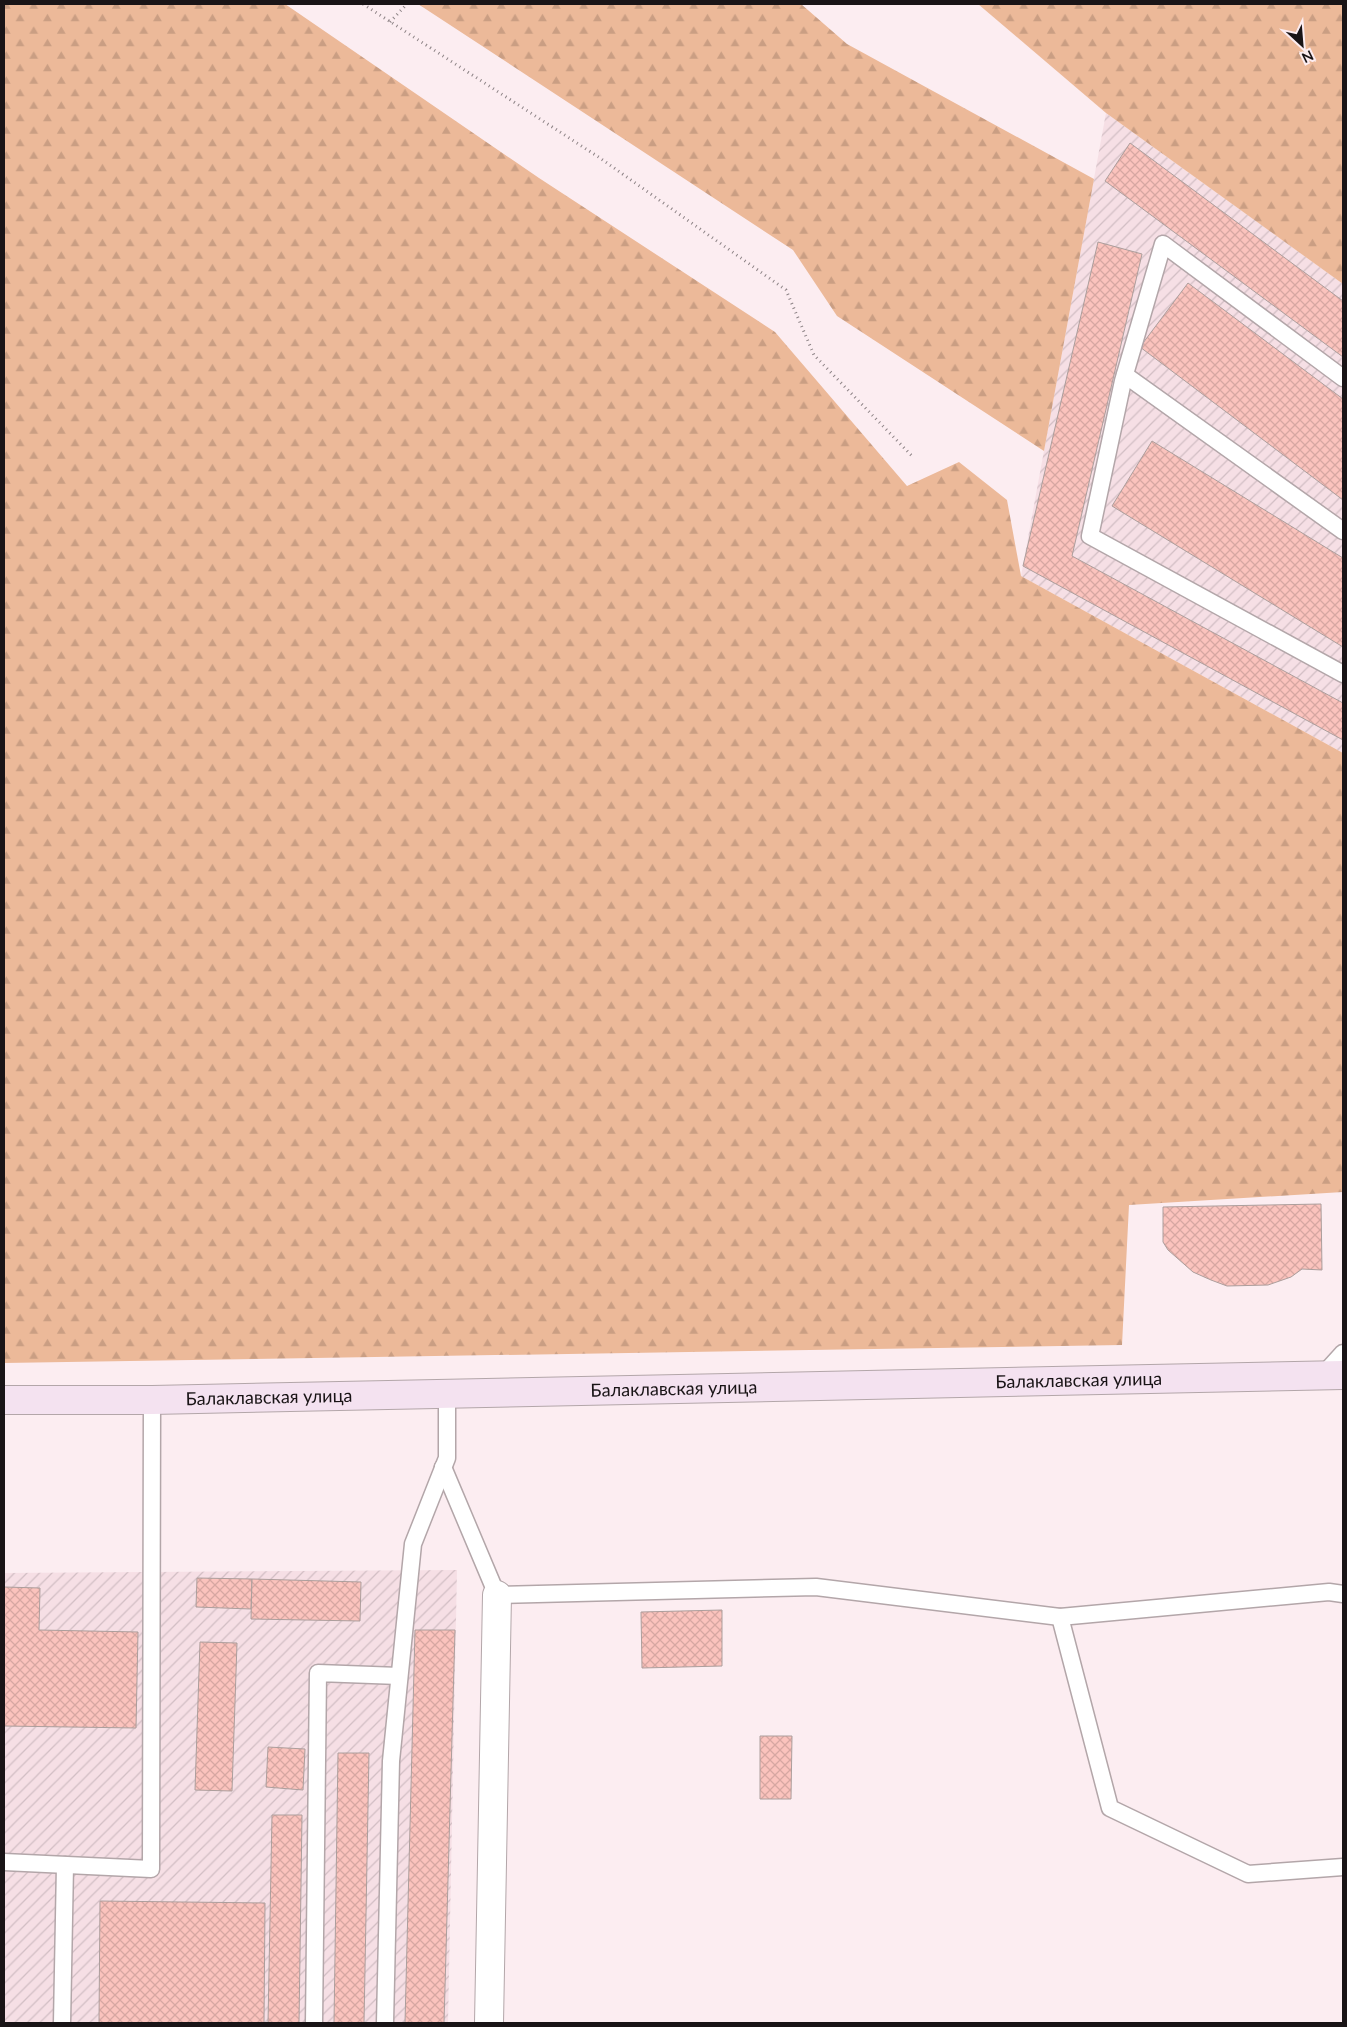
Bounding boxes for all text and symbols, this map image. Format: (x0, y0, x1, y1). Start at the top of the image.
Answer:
north arrow (1277, 20, 1327, 70)
text: N (1299, 47, 1316, 67)
street label: Балаклавская улица (995, 1367, 1162, 1392)
street label: Балаклавская улица (590, 1375, 758, 1401)
street label: Балаклавская улица (185, 1384, 353, 1409)

